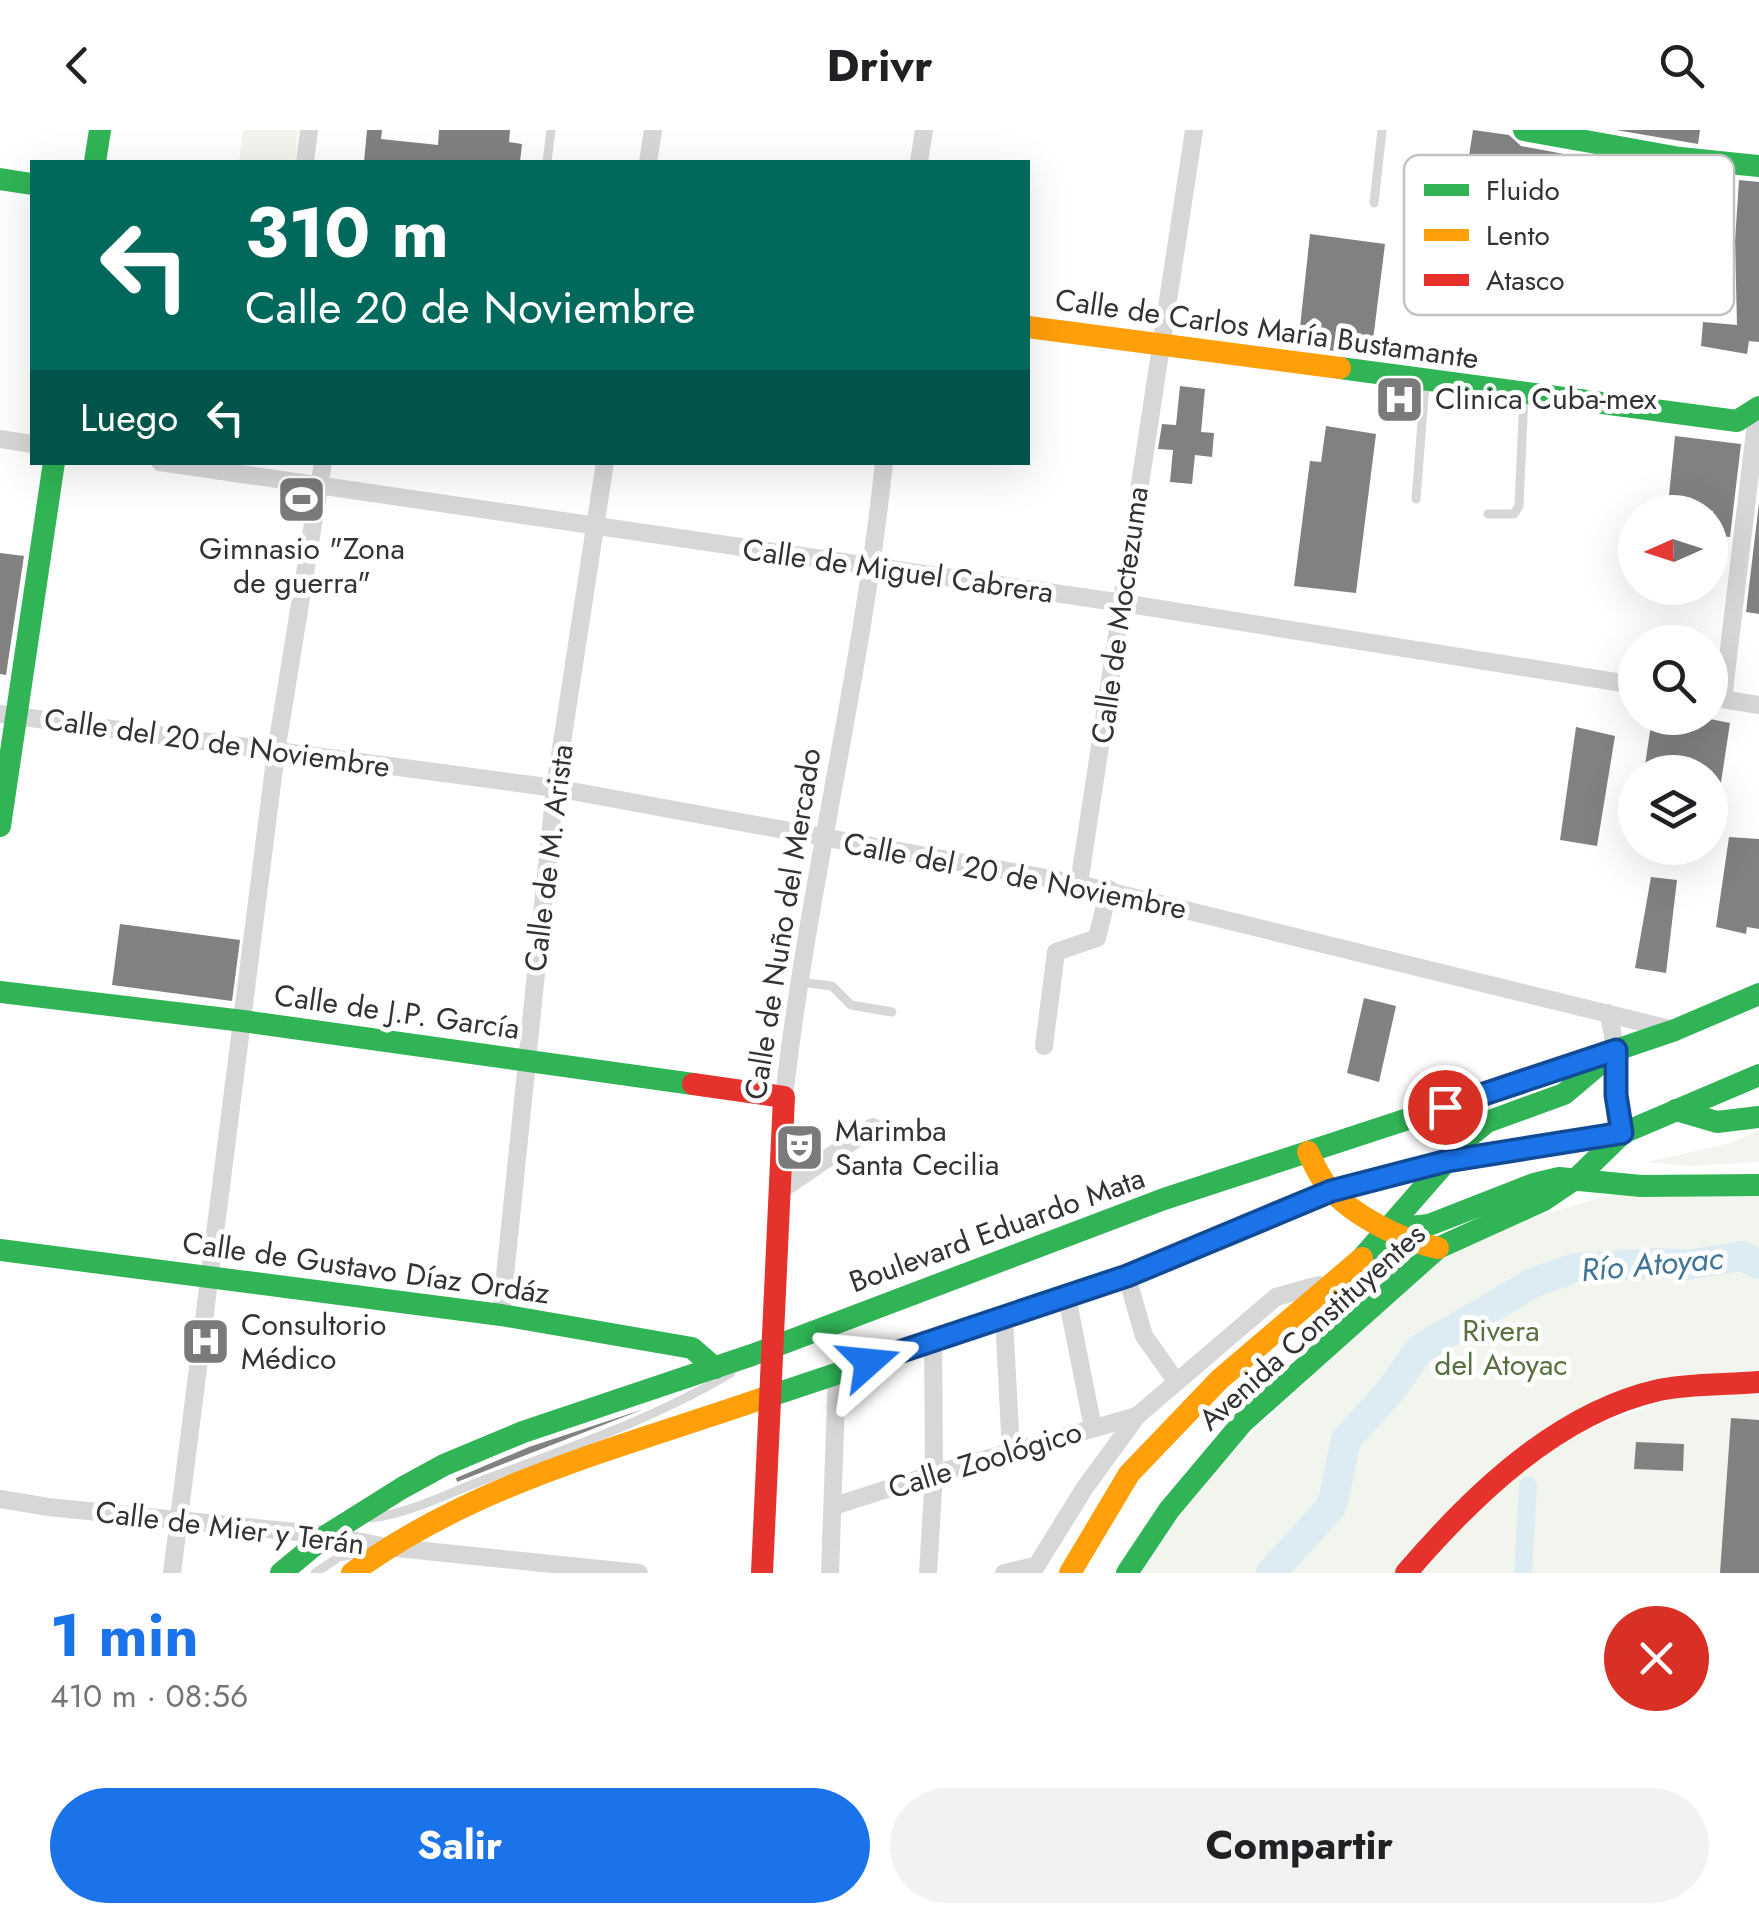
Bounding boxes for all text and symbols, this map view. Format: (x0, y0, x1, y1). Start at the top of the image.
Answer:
text: Drivr (826, 33, 933, 98)
icon: back (50, 38, 105, 93)
icon: search (1654, 38, 1709, 93)
legend (1404, 155, 1734, 315)
text: Fluido (1486, 170, 1560, 211)
text: 310 m (245, 182, 449, 283)
icon: left (80, 200, 210, 330)
text: Lento (1486, 215, 1550, 256)
text: Atasco (1486, 260, 1565, 301)
text: Calle 20 de Noviembre (245, 275, 695, 340)
street label: Calle de Carlos María Bustamante (1053, 277, 1482, 380)
hospital icon: Clinica Cuba-mex (1374, 373, 1426, 425)
place label: Clinica Cuba-mex (1435, 377, 1657, 420)
text: Luego (80, 390, 178, 445)
icon: left (198, 390, 253, 445)
sports icon: Gimnasio "Zona de guerra" (276, 474, 328, 526)
street label: Calle de Moctezuma (1080, 484, 1159, 746)
north arrow (1618, 495, 1728, 605)
map controls (1618, 495, 1728, 865)
place label: Gimnasio "Zona de guerra" (199, 527, 405, 604)
street label: Calle de Miguel Cabrera (740, 527, 1056, 614)
button: search (1618, 625, 1728, 735)
street label: Calle del 20 de Noviembre (41, 697, 393, 788)
street label: Calle de M. Arista (513, 742, 584, 974)
street label: Calle de Nuño del Mercado (733, 745, 832, 1103)
button: layers (1618, 755, 1728, 865)
street label: Calle del 20 de Noviembre (840, 821, 1190, 930)
street label: Calle de J.P. García (272, 973, 523, 1050)
pin (1403, 1065, 1488, 1150)
icon: arrive (1418, 1080, 1473, 1135)
place label: Marimba Santa Cecilia (835, 1109, 1000, 1186)
theatre icon: Marimba Santa Cecilia (774, 1122, 826, 1174)
street label: Boulevard Eduardo Mata (843, 1156, 1151, 1303)
street label: Avenida Constituyentes (1189, 1213, 1435, 1440)
street label: Calle de Gustavo Díaz Ordáz (180, 1220, 553, 1315)
water label: Río Atoyac (1579, 1235, 1725, 1293)
place label: Consultorio Médico (241, 1303, 386, 1380)
park label: Rivera del Atoyac (1434, 1309, 1568, 1386)
position arrow (817, 1310, 921, 1414)
hospital icon: Consultorio Médico (180, 1316, 232, 1368)
street label: Calle Zoológico (883, 1410, 1087, 1509)
street label: Calle de Mier y Terán (93, 1490, 367, 1565)
text: 1 min (50, 1592, 199, 1679)
button: close (1604, 1606, 1709, 1711)
text: 410 m · 08:56 (50, 1673, 248, 1719)
button: Salir (50, 1788, 870, 1903)
button: Compartir (890, 1788, 1709, 1903)

